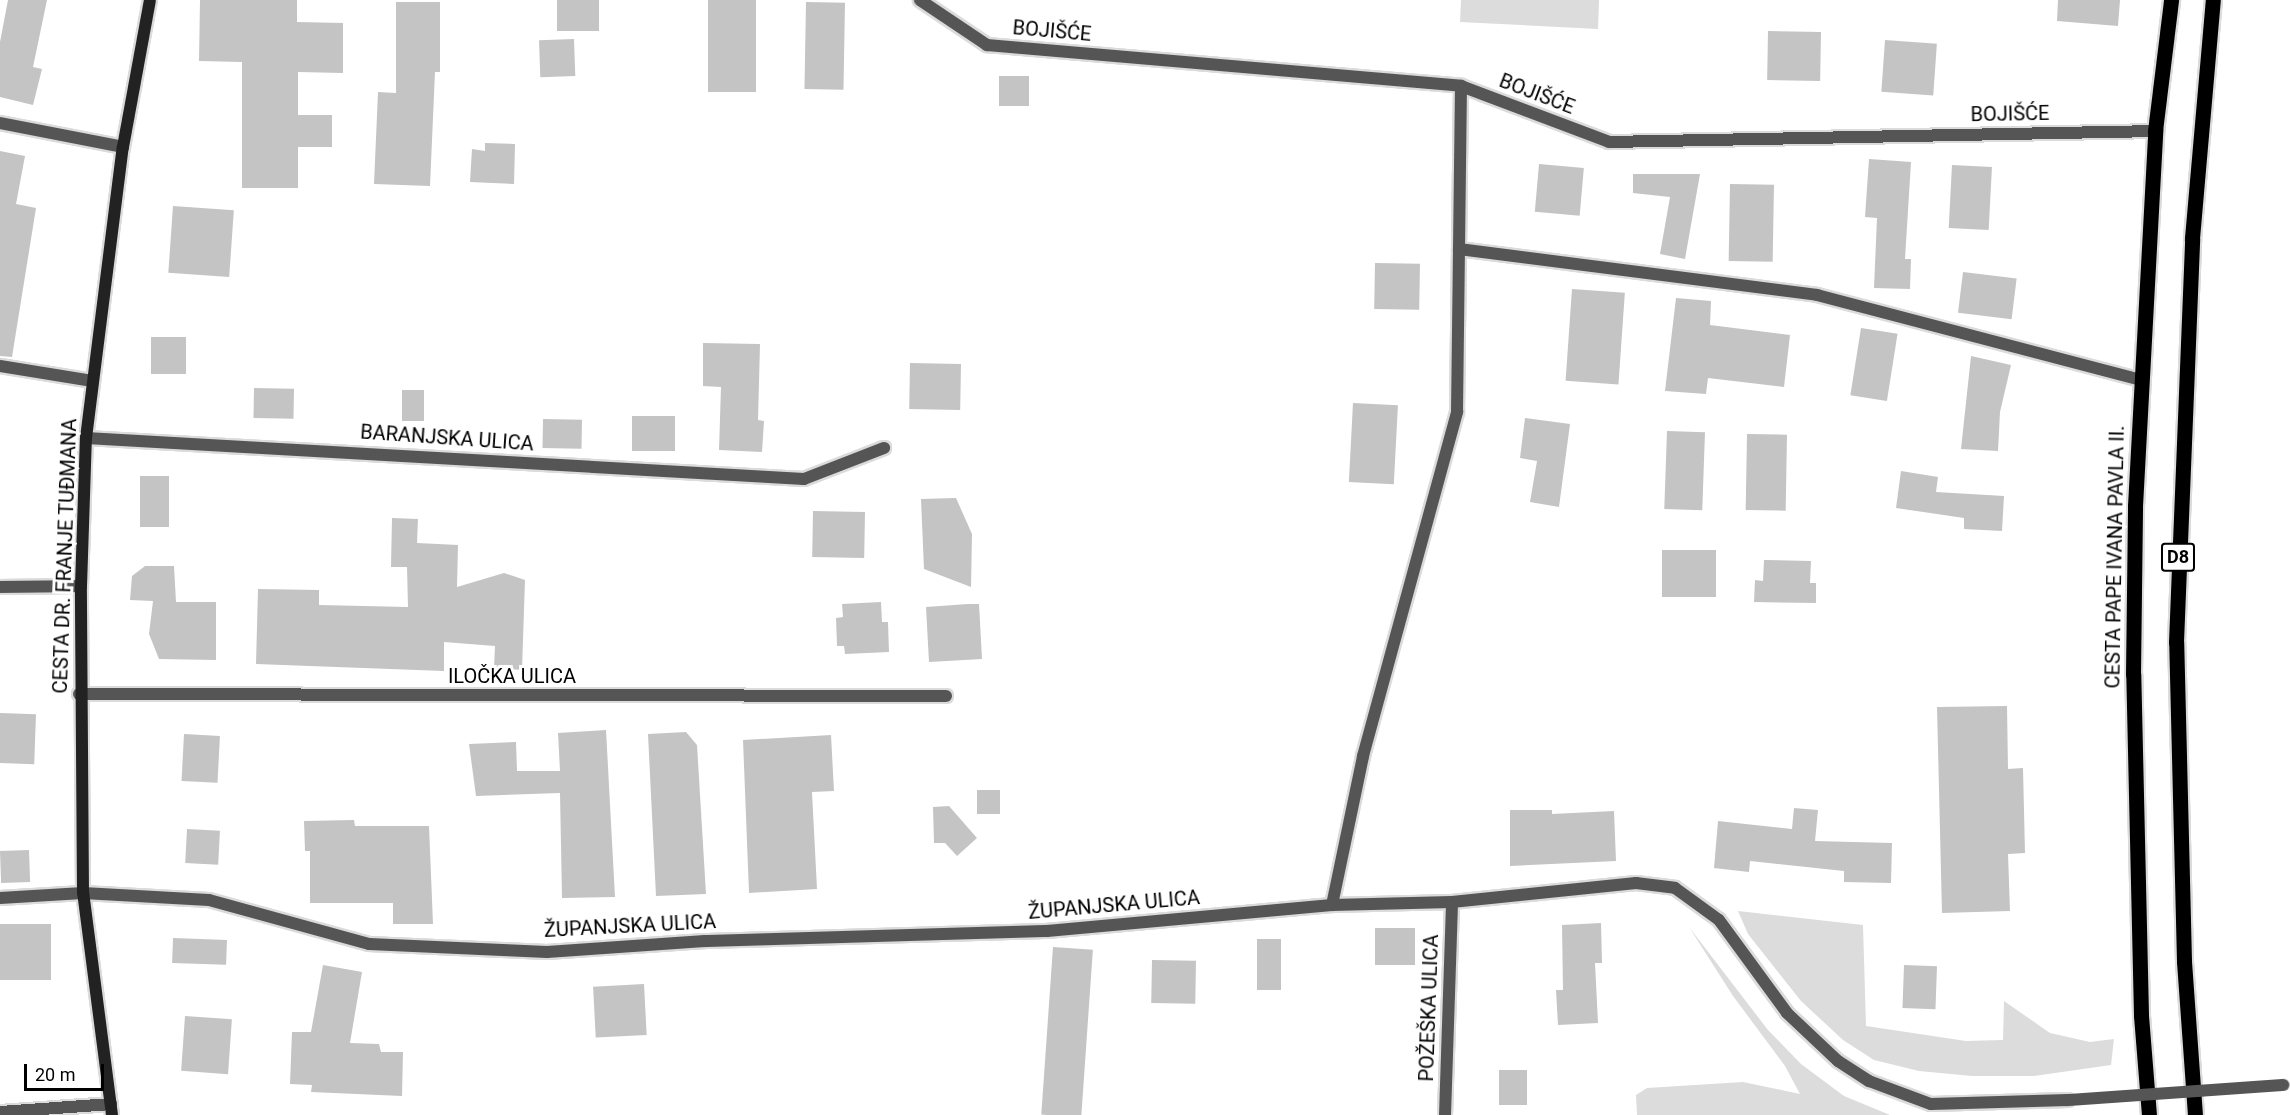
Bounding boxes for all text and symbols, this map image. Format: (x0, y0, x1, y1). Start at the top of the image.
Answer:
street label: BOJIŠĆE (1012, 16, 1092, 46)
street label: BOJIŠĆE (1496, 69, 1578, 119)
street label: BOJIŠĆE (1970, 101, 2050, 127)
street label: CESTA DR. FRANJE TUĐMANA (48, 418, 82, 694)
street label: BARANJSKA ULICA (359, 420, 535, 456)
street label: CESTA PAPE IVANA PAVLA II. (2101, 425, 2129, 689)
road number: D8 (2160, 542, 2196, 572)
street label: ILOČKA ULICA (448, 664, 576, 688)
street label: ŽUPANJSKA ULICA (1027, 886, 1201, 924)
street label: ŽUPANJSKA ULICA (543, 910, 717, 942)
street label: POŽEŠKA ULICA (1414, 934, 1444, 1082)
scale bar (27, 1052, 106, 1090)
text: 20 m (35, 1064, 75, 1085)

